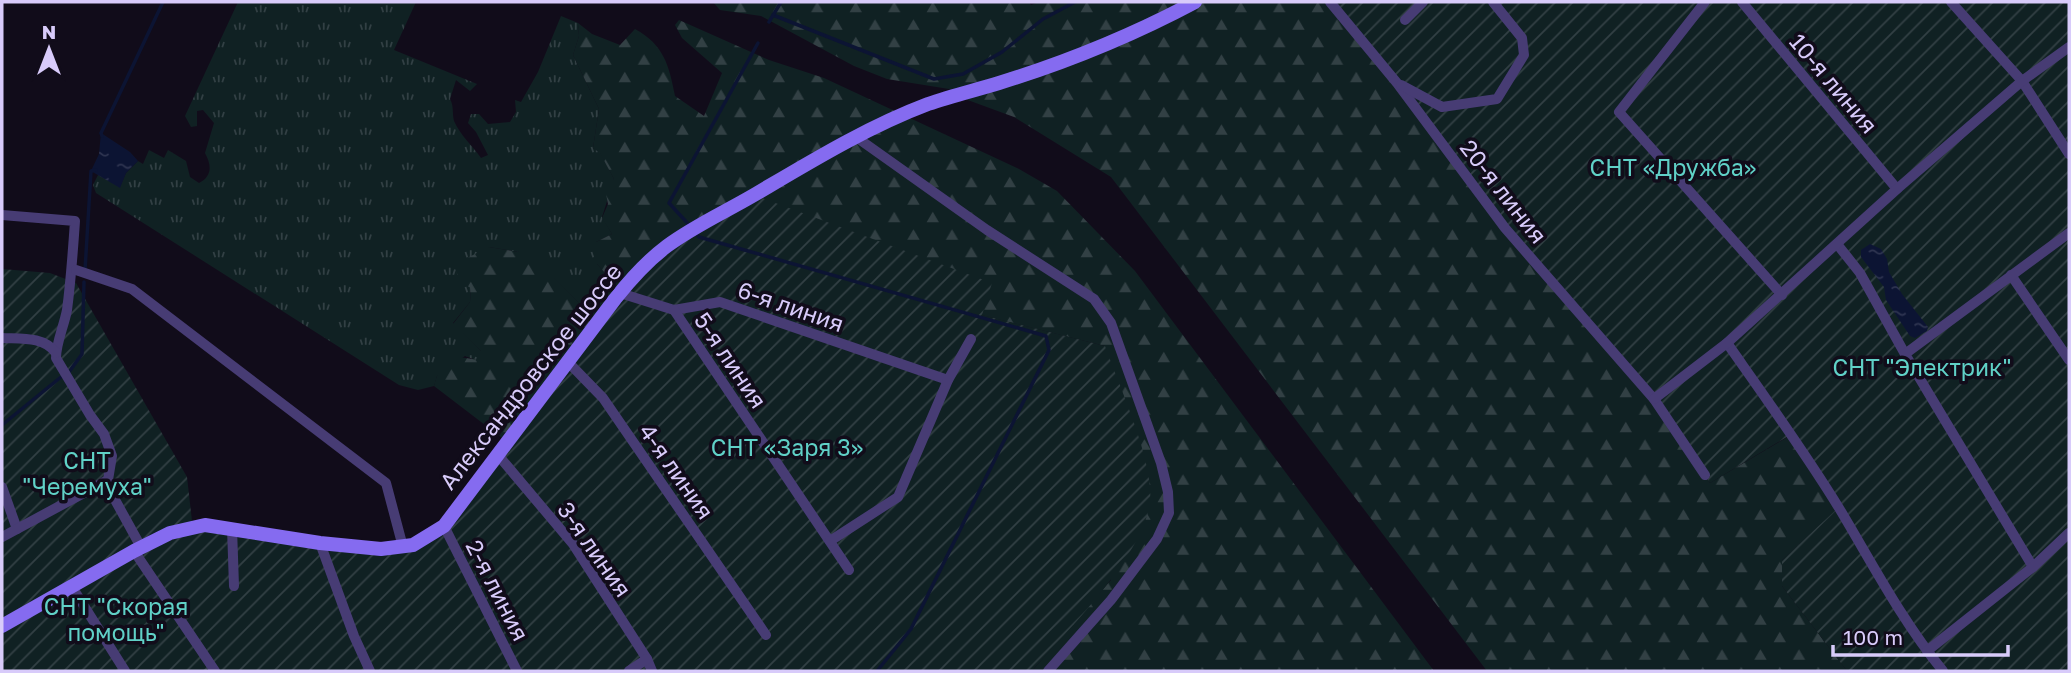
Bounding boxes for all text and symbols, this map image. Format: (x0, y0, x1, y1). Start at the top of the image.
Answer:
north arrow (14, 14, 84, 84)
text: N (42, 20, 56, 43)
street label: 10-я линия (1784, 27, 1884, 139)
street label: 20-я линия (1455, 134, 1553, 248)
park label: СНТ «Дружба» (1590, 153, 1756, 181)
street label: Александровское шоссе (433, 257, 627, 495)
street label: 6-я линия (734, 275, 848, 337)
street label: 5-я линия (689, 307, 773, 413)
park label: СНТ "Электрик" (1832, 353, 2012, 381)
street label: 4-я линия (634, 418, 720, 524)
park label: СНТ «Заря 3» (711, 433, 863, 461)
park label: СНТ "Черемуха" (22, 446, 152, 500)
street label: 3-я линия (552, 496, 638, 602)
street label: 2-я линия (461, 535, 535, 645)
park label: СНТ "Скорая помощь" (44, 592, 188, 646)
scale bar (1833, 614, 2008, 658)
text: 100 m (1843, 624, 1903, 650)

